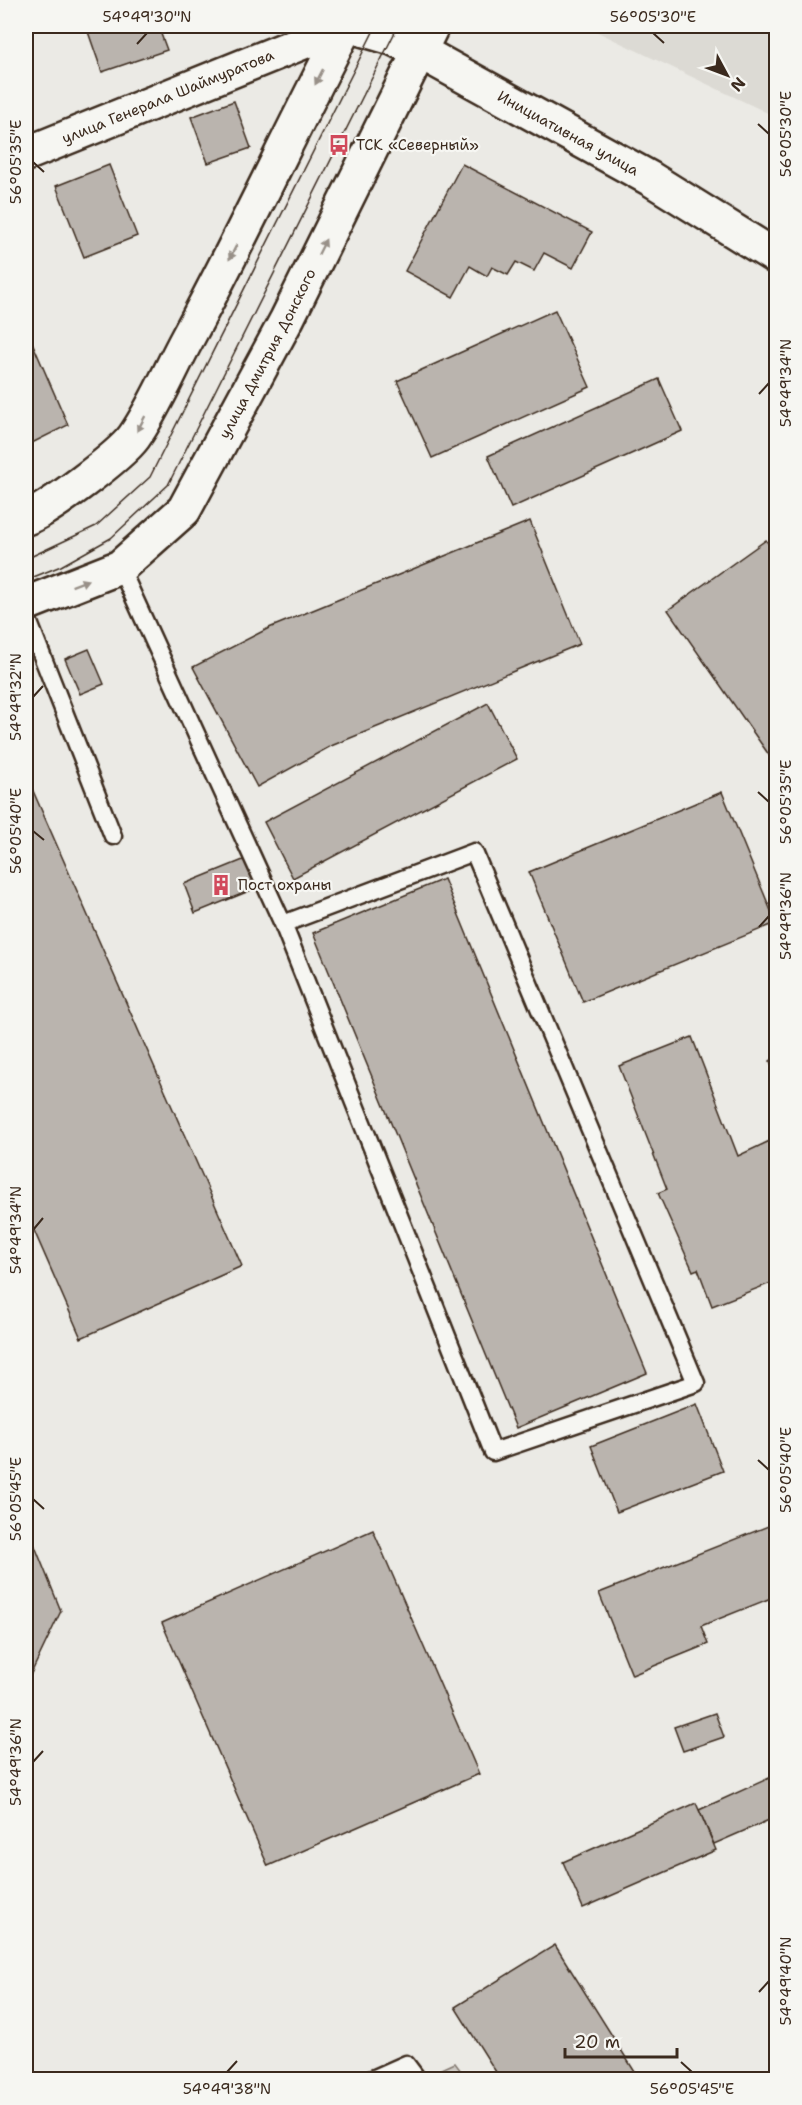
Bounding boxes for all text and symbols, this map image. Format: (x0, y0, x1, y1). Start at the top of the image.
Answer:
text: 54°49'30"N (102, 7, 192, 27)
text: 56°05'30"E (610, 7, 696, 27)
street label: улица Генерала Шаймуратова (59, 45, 278, 148)
north arrow (697, 45, 757, 105)
one-way arrow (314, 69, 324, 86)
text: N (726, 73, 750, 96)
street label: Инициативная улица (494, 86, 643, 181)
text: 56°05'30"E (776, 91, 796, 177)
text: 56°05'35"E (6, 120, 26, 204)
bus stop icon: ТСК «Северный» (327, 133, 351, 157)
place label: ТСК «Северный» (356, 135, 479, 155)
one-way arrow (318, 239, 327, 256)
one-way arrow (228, 244, 238, 261)
street label: улица Дмитрия Донского (214, 265, 320, 442)
text: 54°49'34"N (776, 339, 796, 427)
one-way arrow (136, 416, 146, 433)
one-way arrow (71, 578, 89, 587)
text: 54°49'32"N (6, 653, 26, 741)
text: 56°05'35"E (776, 760, 796, 844)
text: 56°05'40"E (6, 788, 26, 874)
text: 54°49'36"N (776, 872, 796, 960)
building icon: Пост охраны (209, 873, 233, 897)
place label: Пост охраны (238, 875, 332, 895)
text: 54°49'34"N (6, 1186, 26, 1274)
text: 56°05'40"E (776, 1427, 796, 1513)
text: 56°05'45"E (6, 1457, 26, 1541)
text: 54°49'36"N (6, 1718, 26, 1806)
text: 54°49'40"N (776, 1936, 796, 2026)
scale bar (565, 2021, 678, 2059)
text: 20 m (574, 2030, 620, 2054)
text: 54°49'38"N (183, 2079, 271, 2099)
text: 56°05'45"E (650, 2079, 734, 2099)

